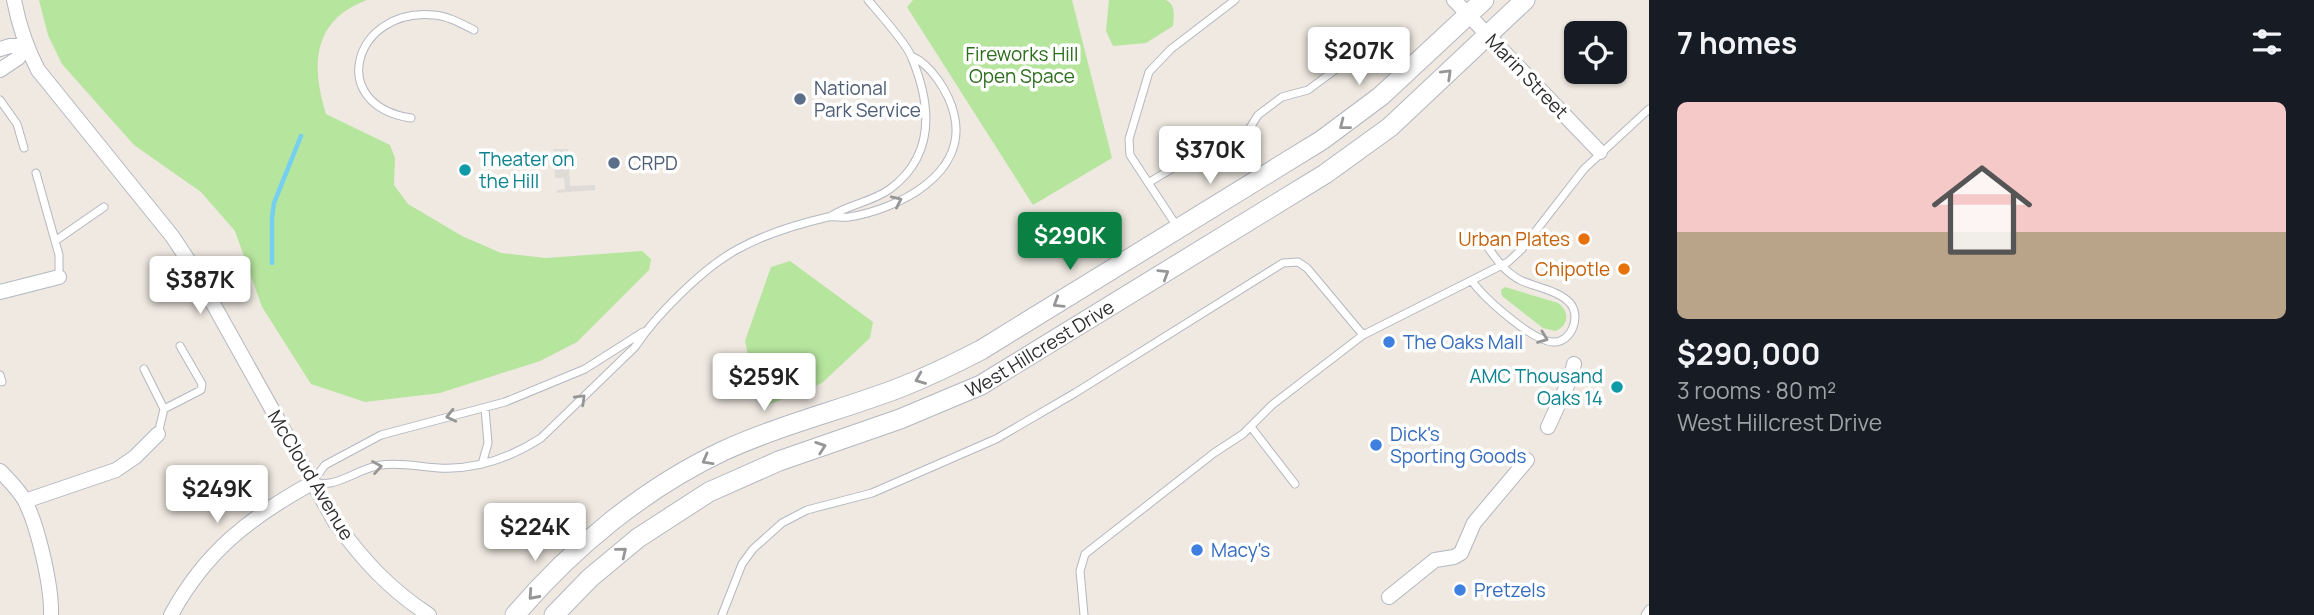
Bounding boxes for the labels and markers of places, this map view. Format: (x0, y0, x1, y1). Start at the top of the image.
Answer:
pin: $207K (1310, 28, 1408, 87)
place label: National Park Service (814, 75, 921, 123)
marker: National Park Service (792, 91, 808, 107)
pin: $370K (1161, 127, 1259, 186)
place label: Theater on the Hill (479, 146, 575, 194)
place label: CRPD (628, 150, 678, 176)
marker: CRPD (606, 155, 622, 171)
marker: Theater on the Hill (457, 162, 473, 178)
pin: $290K (1021, 212, 1119, 272)
place label: Urban Plates (1458, 226, 1570, 252)
marker: Urban Plates (1576, 231, 1592, 247)
pin: $387K (151, 256, 249, 316)
place label: Chipotle (1535, 256, 1610, 282)
marker: Chipotle (1616, 261, 1632, 277)
place label: The Oaks Mall (1403, 329, 1523, 355)
marker: The Oaks Mall (1381, 334, 1397, 350)
pin: $259K (715, 354, 813, 413)
place label: AMC Thousand Oaks 14 (1469, 363, 1603, 411)
marker: AMC Thousand Oaks 14 (1609, 379, 1625, 395)
place label: Dick's Sporting Goods (1390, 421, 1527, 469)
marker: Dick's Sporting Goods (1368, 437, 1384, 453)
pin: $249K (168, 466, 266, 525)
pin: $224K (486, 504, 584, 563)
place label: Macy's (1211, 537, 1270, 563)
marker: Macy's (1189, 542, 1205, 558)
place label: Pretzels (1474, 577, 1546, 603)
marker: Pretzels (1452, 582, 1468, 598)

